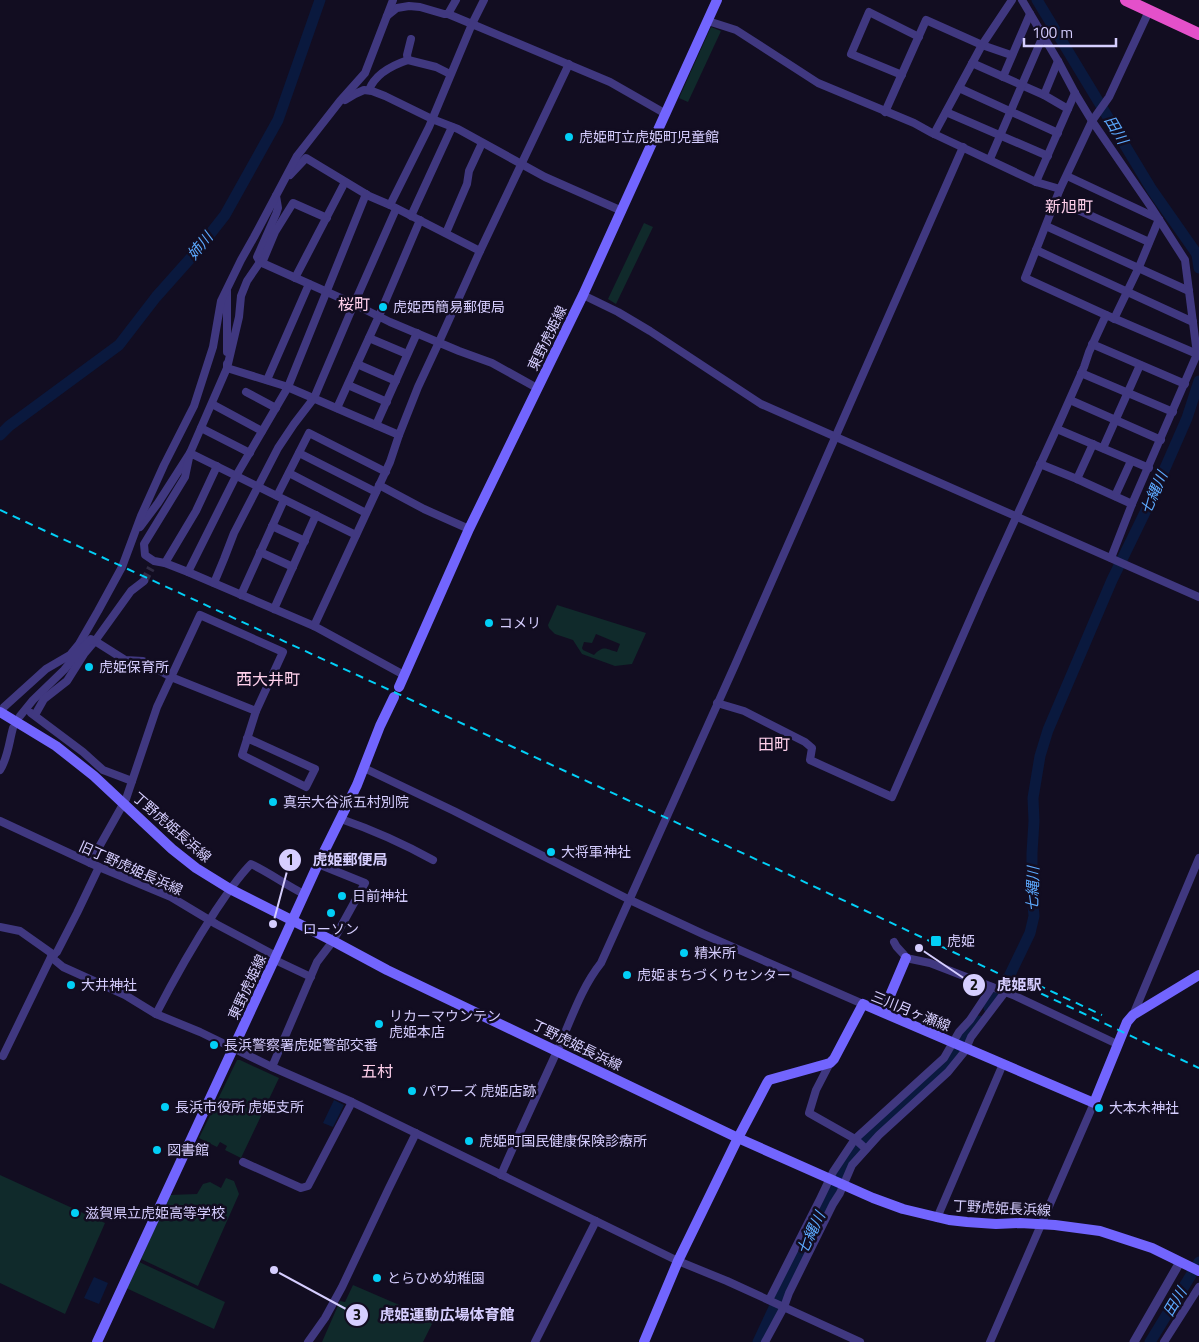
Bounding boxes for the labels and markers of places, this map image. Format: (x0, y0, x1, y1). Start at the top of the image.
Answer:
place label: 虎姫町立虎姫町児童館 (579, 126, 719, 147)
marker: 虎姫町立虎姫町児童館 (563, 131, 575, 143)
place label: 虎姫西簡易郵便局 (393, 296, 505, 317)
marker: 虎姫西簡易郵便局 (377, 301, 389, 313)
place label: コメリ (499, 612, 541, 633)
marker: コメリ (483, 617, 495, 629)
place label: 虎姫保育所 (99, 656, 169, 677)
marker: 虎姫保育所 (83, 661, 95, 673)
place label: 真宗大谷派五村別院 (283, 791, 409, 812)
marker: 真宗大谷派五村別院 (267, 796, 279, 808)
place label: 大将軍神社 (561, 841, 631, 862)
callout: 虎姫郵便局 (277, 845, 397, 875)
marker: 大将軍神社 (545, 846, 557, 858)
place label: 日前神社 (352, 885, 408, 906)
marker: 日前神社 (336, 890, 348, 902)
marker: ローソン (325, 907, 337, 919)
place label: ローソン (303, 918, 359, 939)
place label: 虎姫 (947, 930, 975, 951)
marker: 虎姫 (929, 934, 943, 948)
place label: 精米所 (694, 942, 736, 963)
marker: 精米所 (678, 947, 690, 959)
place label: 虎姫まちづくりセンター (637, 964, 791, 985)
marker: 虎姫まちづくりセンター (621, 969, 633, 981)
callout: 虎姫駅 (962, 970, 1052, 1000)
place label: 大井神社 (81, 974, 137, 995)
marker: 大井神社 (65, 979, 77, 991)
place label: リカーマウンテン 虎姫本店 (389, 1005, 501, 1042)
marker: リカーマウンテン 虎姫本店 (373, 1018, 385, 1030)
place label: 長浜警察署虎姫警部交番 (224, 1034, 378, 1055)
marker: 長浜警察署虎姫警部交番 (208, 1039, 220, 1051)
place label: パワーズ 虎姫店跡 (422, 1080, 536, 1101)
marker: パワーズ 虎姫店跡 (406, 1085, 418, 1097)
place label: 長浜市役所 虎姫支所 (175, 1096, 304, 1117)
place label: 大本木神社 (1109, 1097, 1179, 1118)
marker: 長浜市役所 虎姫支所 (159, 1101, 171, 1113)
marker: 大本木神社 (1093, 1102, 1105, 1114)
place label: 虎姫町国民健康保険診療所 (479, 1130, 647, 1151)
marker: 虎姫町国民健康保険診療所 (463, 1135, 475, 1147)
place label: 図書館 (167, 1139, 209, 1160)
marker: 図書館 (151, 1144, 163, 1156)
place label: 滋賀県立虎姫高等学校 (85, 1202, 225, 1223)
marker: 滋賀県立虎姫高等学校 (69, 1207, 81, 1219)
place label: とらひめ幼稚園 (387, 1267, 485, 1288)
marker: とらひめ幼稚園 (371, 1272, 383, 1284)
callout: 虎姫運動広場体育館 (344, 1300, 524, 1330)

